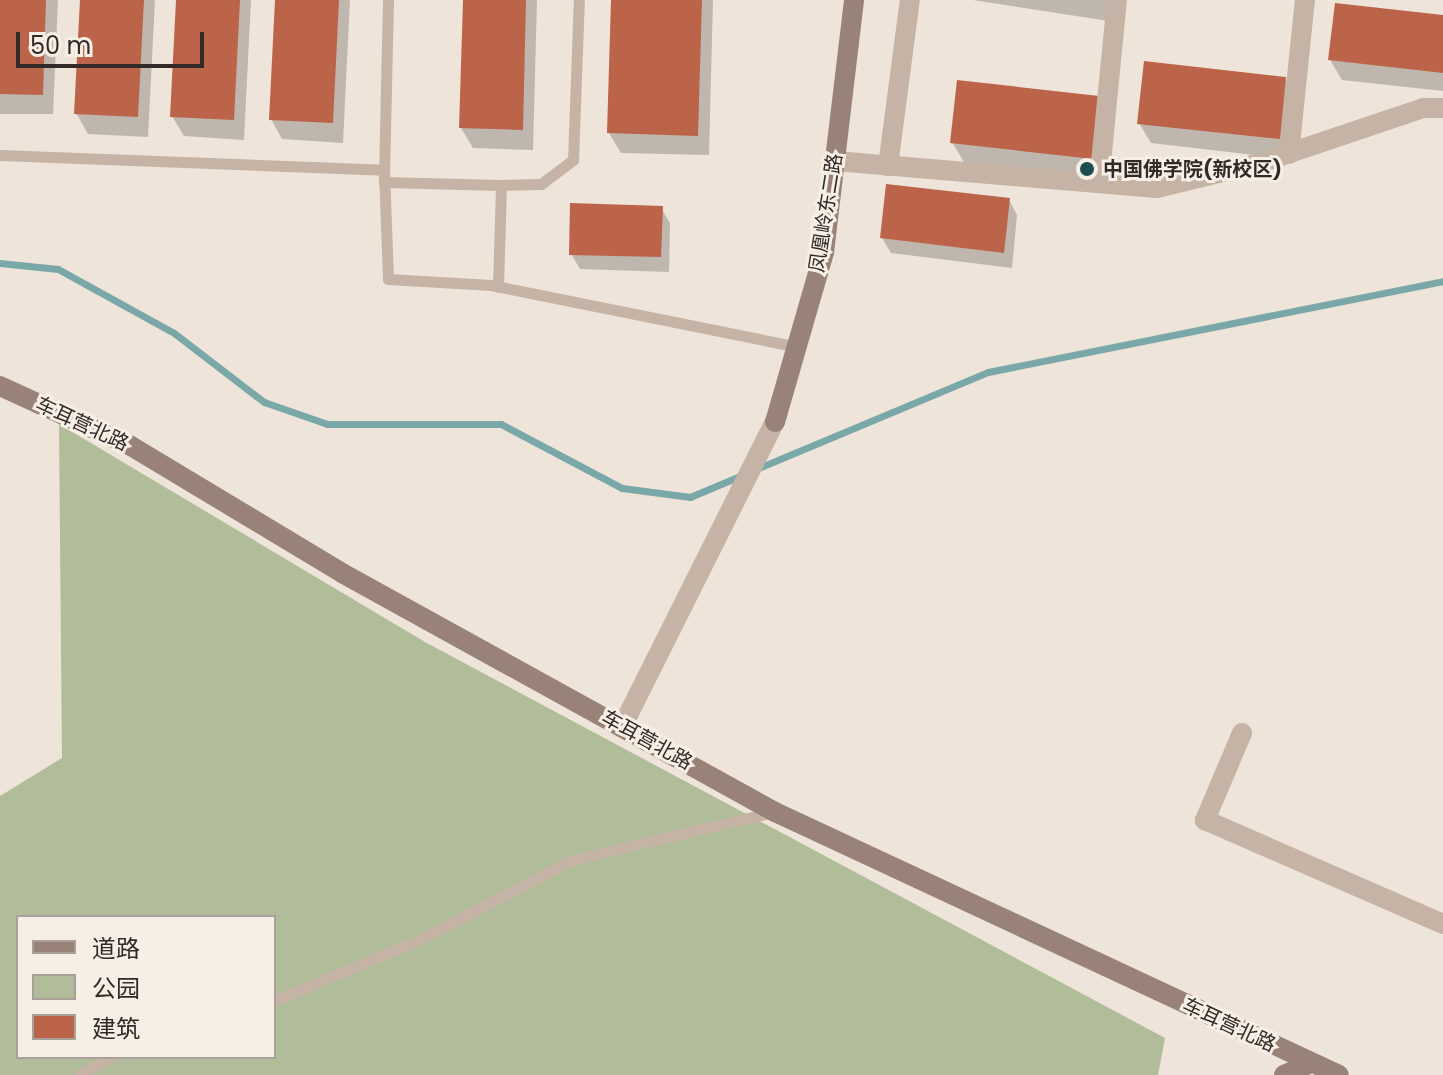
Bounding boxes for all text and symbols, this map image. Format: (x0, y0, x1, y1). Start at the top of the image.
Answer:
scale bar (20, 16, 208, 66)
text: 50 m (30, 29, 91, 62)
street label: 凤凰岭东二路 (805, 152, 847, 274)
place label: 中国佛学院(新校区) (1103, 157, 1282, 181)
marker: 中国佛学院(新校区) (1078, 160, 1096, 178)
street label: 车耳营北路 (32, 392, 132, 456)
street label: 车耳营北路 (597, 705, 697, 775)
legend (16, 915, 276, 1059)
text: 道路 (92, 932, 140, 965)
text: 公园 (92, 972, 140, 1005)
street label: 车耳营北路 (1179, 993, 1279, 1057)
text: 建筑 (92, 1012, 140, 1045)

